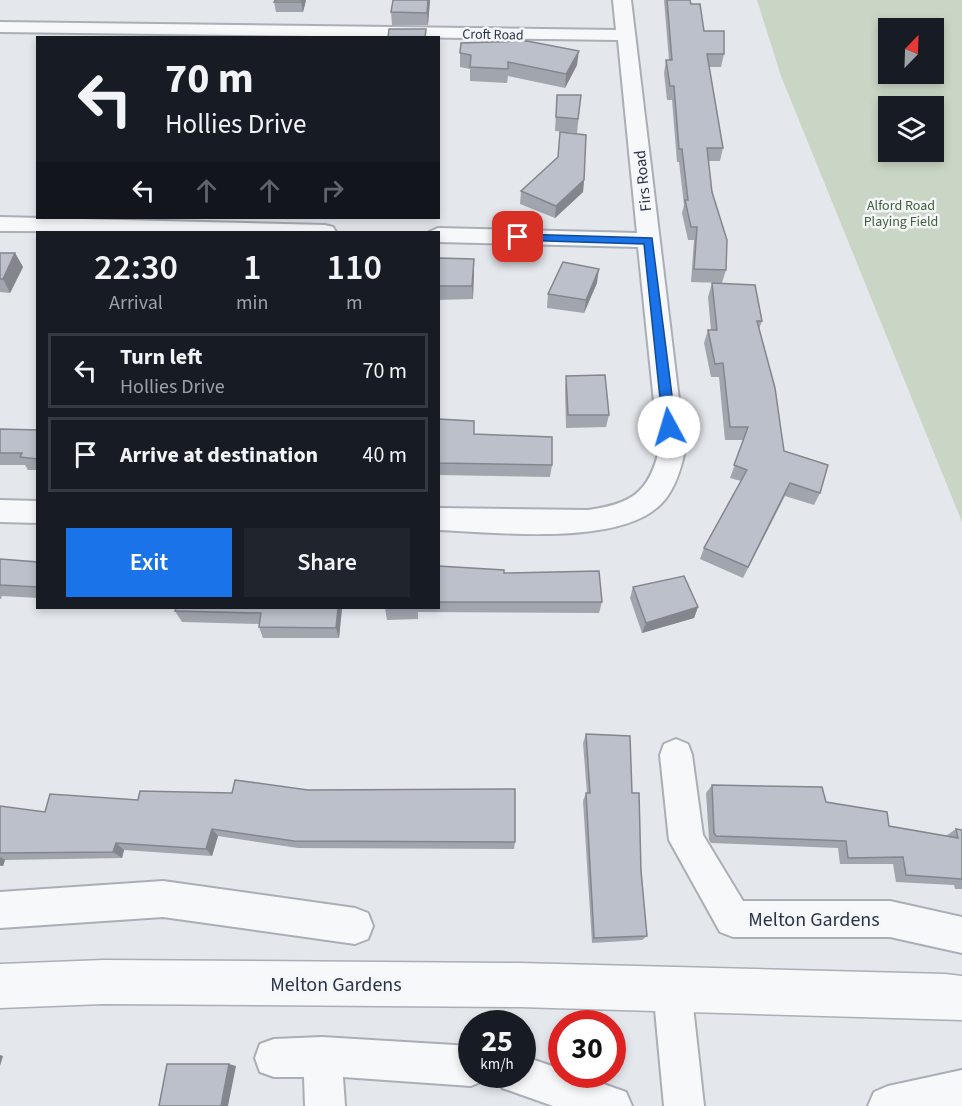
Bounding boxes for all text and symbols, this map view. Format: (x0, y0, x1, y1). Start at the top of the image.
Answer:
north arrow (878, 18, 944, 84)
map controls (878, 18, 944, 162)
street label: Croft Road (462, 24, 524, 46)
text: 70 m (165, 49, 254, 109)
icon: left (66, 60, 144, 138)
button: layers (878, 96, 944, 162)
text: Hollies Drive (165, 105, 306, 144)
street label: Firs Road (629, 149, 657, 213)
icon: left (127, 174, 160, 207)
icon: ahead (190, 174, 223, 207)
icon: ahead (253, 174, 286, 207)
icon: right (316, 174, 349, 207)
park label: Alford Road Playing Field (864, 196, 938, 232)
pin (492, 211, 543, 262)
icon: arrive (501, 220, 534, 253)
text: 22:30 (94, 242, 178, 293)
text: 1 (243, 242, 261, 293)
text: 110 (326, 242, 382, 293)
text: Arrival (109, 289, 163, 317)
text: min (236, 289, 268, 317)
text: m (346, 289, 362, 317)
text: Turn left (120, 341, 202, 373)
icon: left (69, 354, 102, 387)
text: 70 m (362, 355, 407, 387)
text: Hollies Drive (120, 373, 225, 401)
position arrow (637, 395, 701, 459)
icon: arrive (69, 438, 102, 471)
text: Arrive at destination (120, 439, 318, 471)
text: 40 m (362, 439, 407, 471)
button: Exit (66, 528, 232, 597)
button: Share (244, 528, 410, 597)
street label: Melton Gardens (748, 906, 880, 934)
street label: Melton Gardens (270, 971, 402, 999)
speed limit sign: 30 (548, 1010, 626, 1088)
text: 25 (481, 1020, 513, 1063)
text: km/h (480, 1054, 514, 1075)

